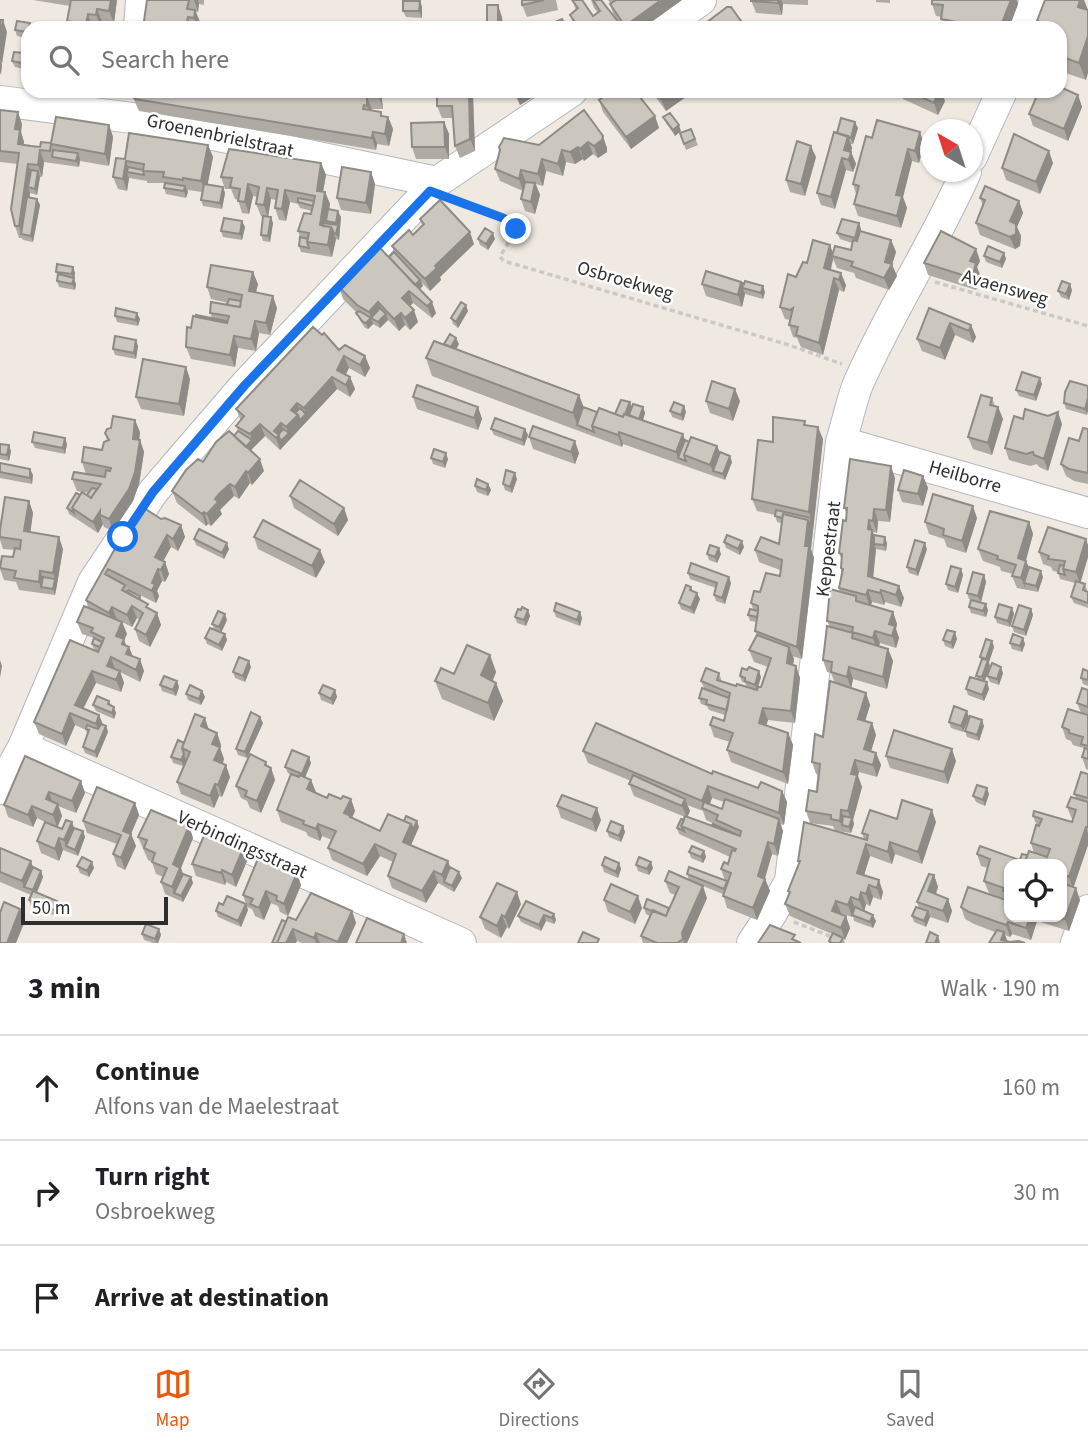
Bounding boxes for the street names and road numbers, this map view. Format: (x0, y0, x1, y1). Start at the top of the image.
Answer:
street label: Groenenbrielstraat (144, 107, 297, 165)
street label: Osbroekweg (574, 254, 677, 308)
street label: Avaensweg (959, 263, 1052, 313)
street label: Heilborre (925, 454, 1005, 500)
street label: Keppestraat (810, 499, 848, 598)
street label: Verbindingsstraat (173, 804, 312, 886)

